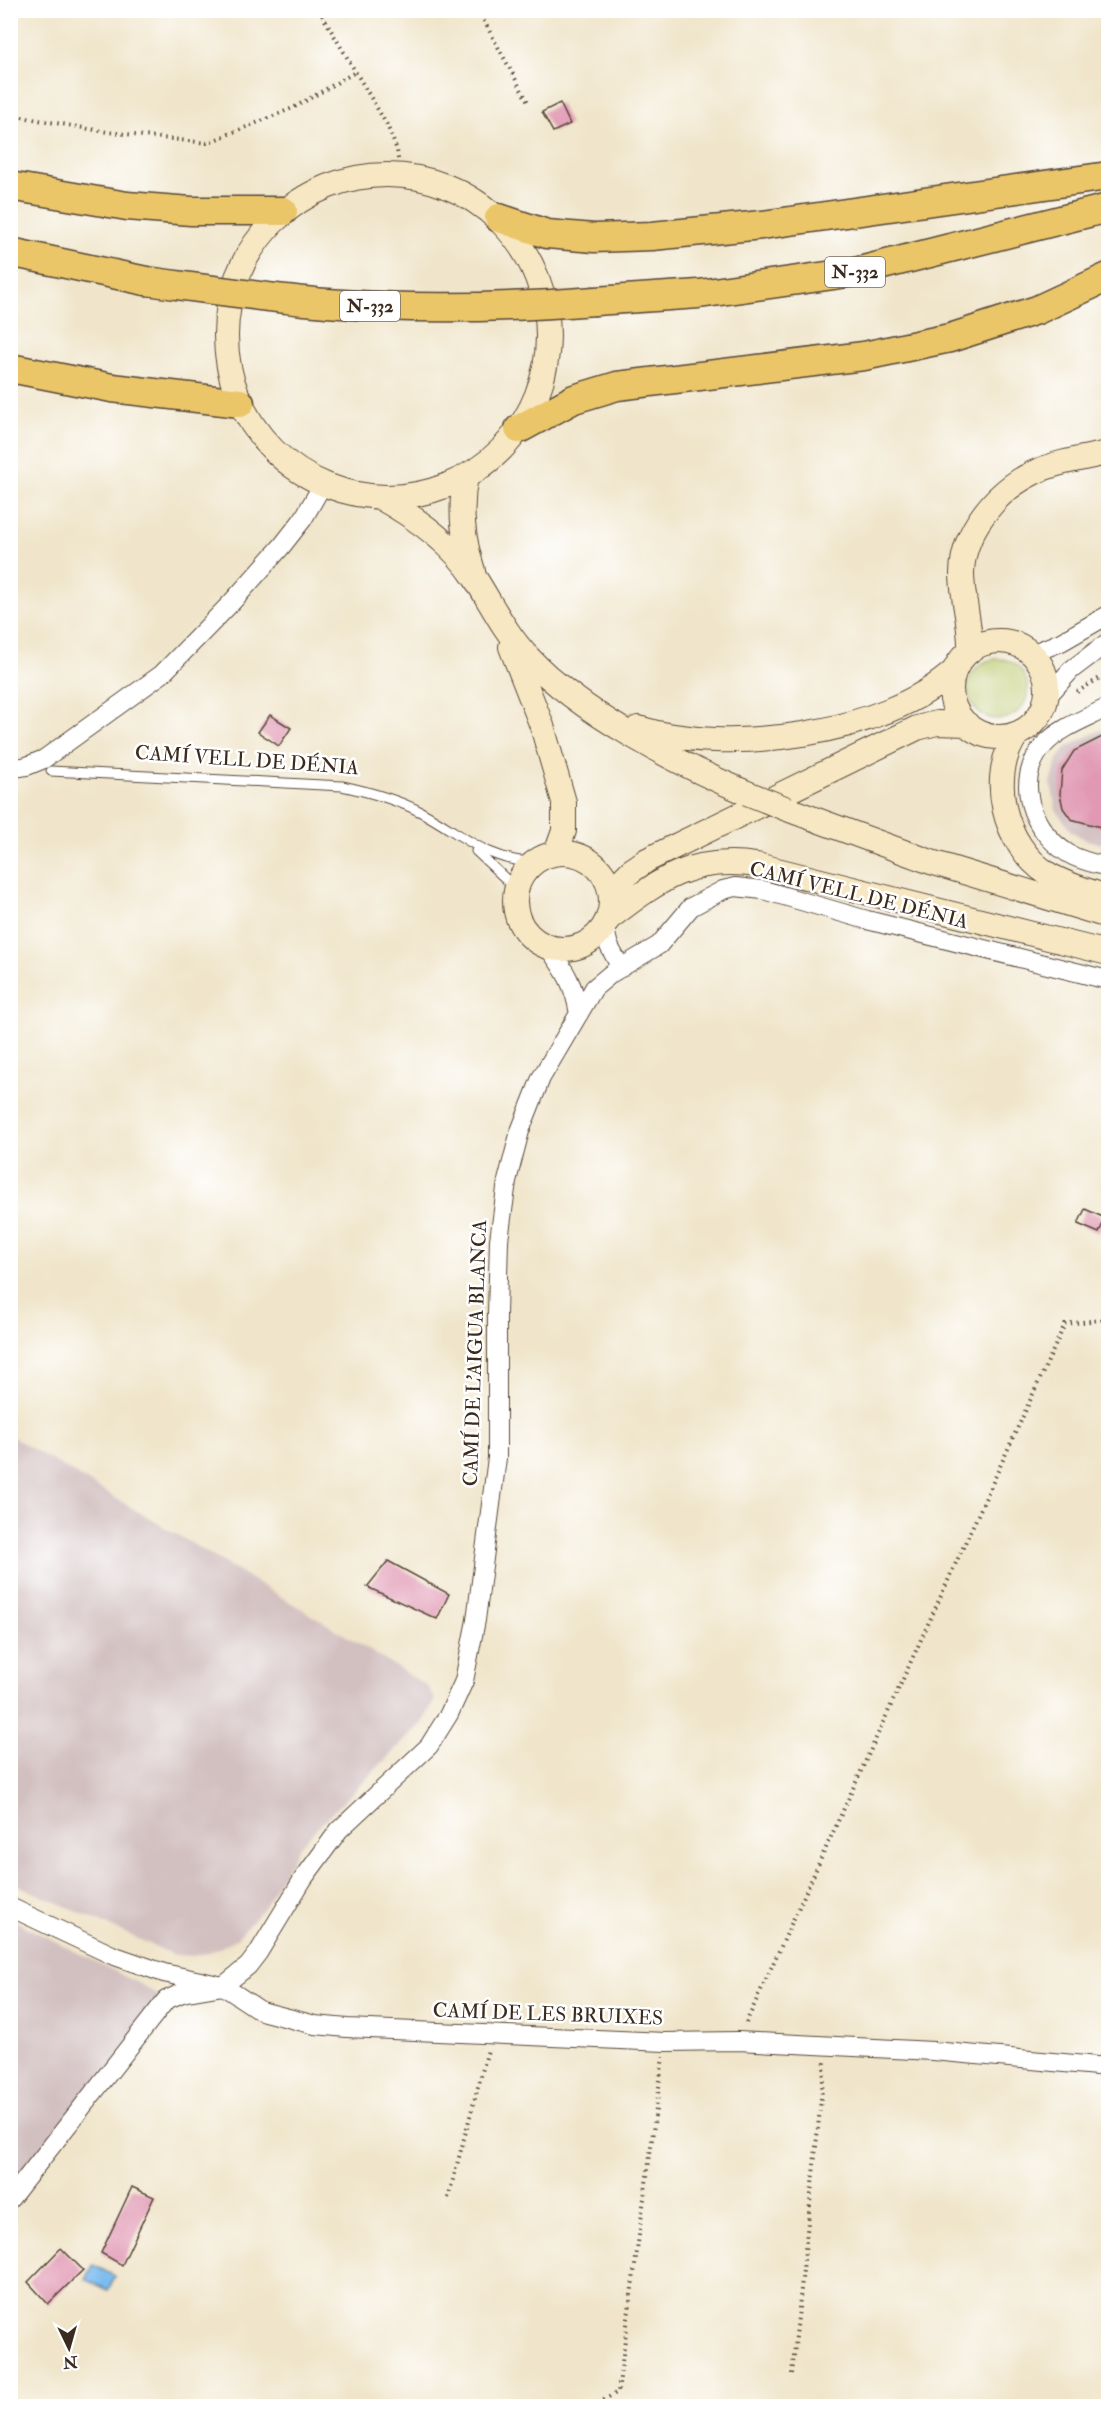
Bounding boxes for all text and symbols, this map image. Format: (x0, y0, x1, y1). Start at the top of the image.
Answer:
road number: N-332 (825, 257, 885, 287)
road number: N-332 (340, 291, 400, 321)
street label: CAMÍ VELL DE DÉNIA (134, 739, 360, 780)
street label: CAMÍ VELL DE DÉNIA (747, 855, 971, 934)
street label: CAMÍ DE L’AIGUA BLANCA (457, 1219, 492, 1487)
street label: CAMÍ DE LES BRUIXES (432, 1996, 664, 2031)
north arrow (39, 2318, 99, 2378)
text: N (62, 2351, 79, 2373)

